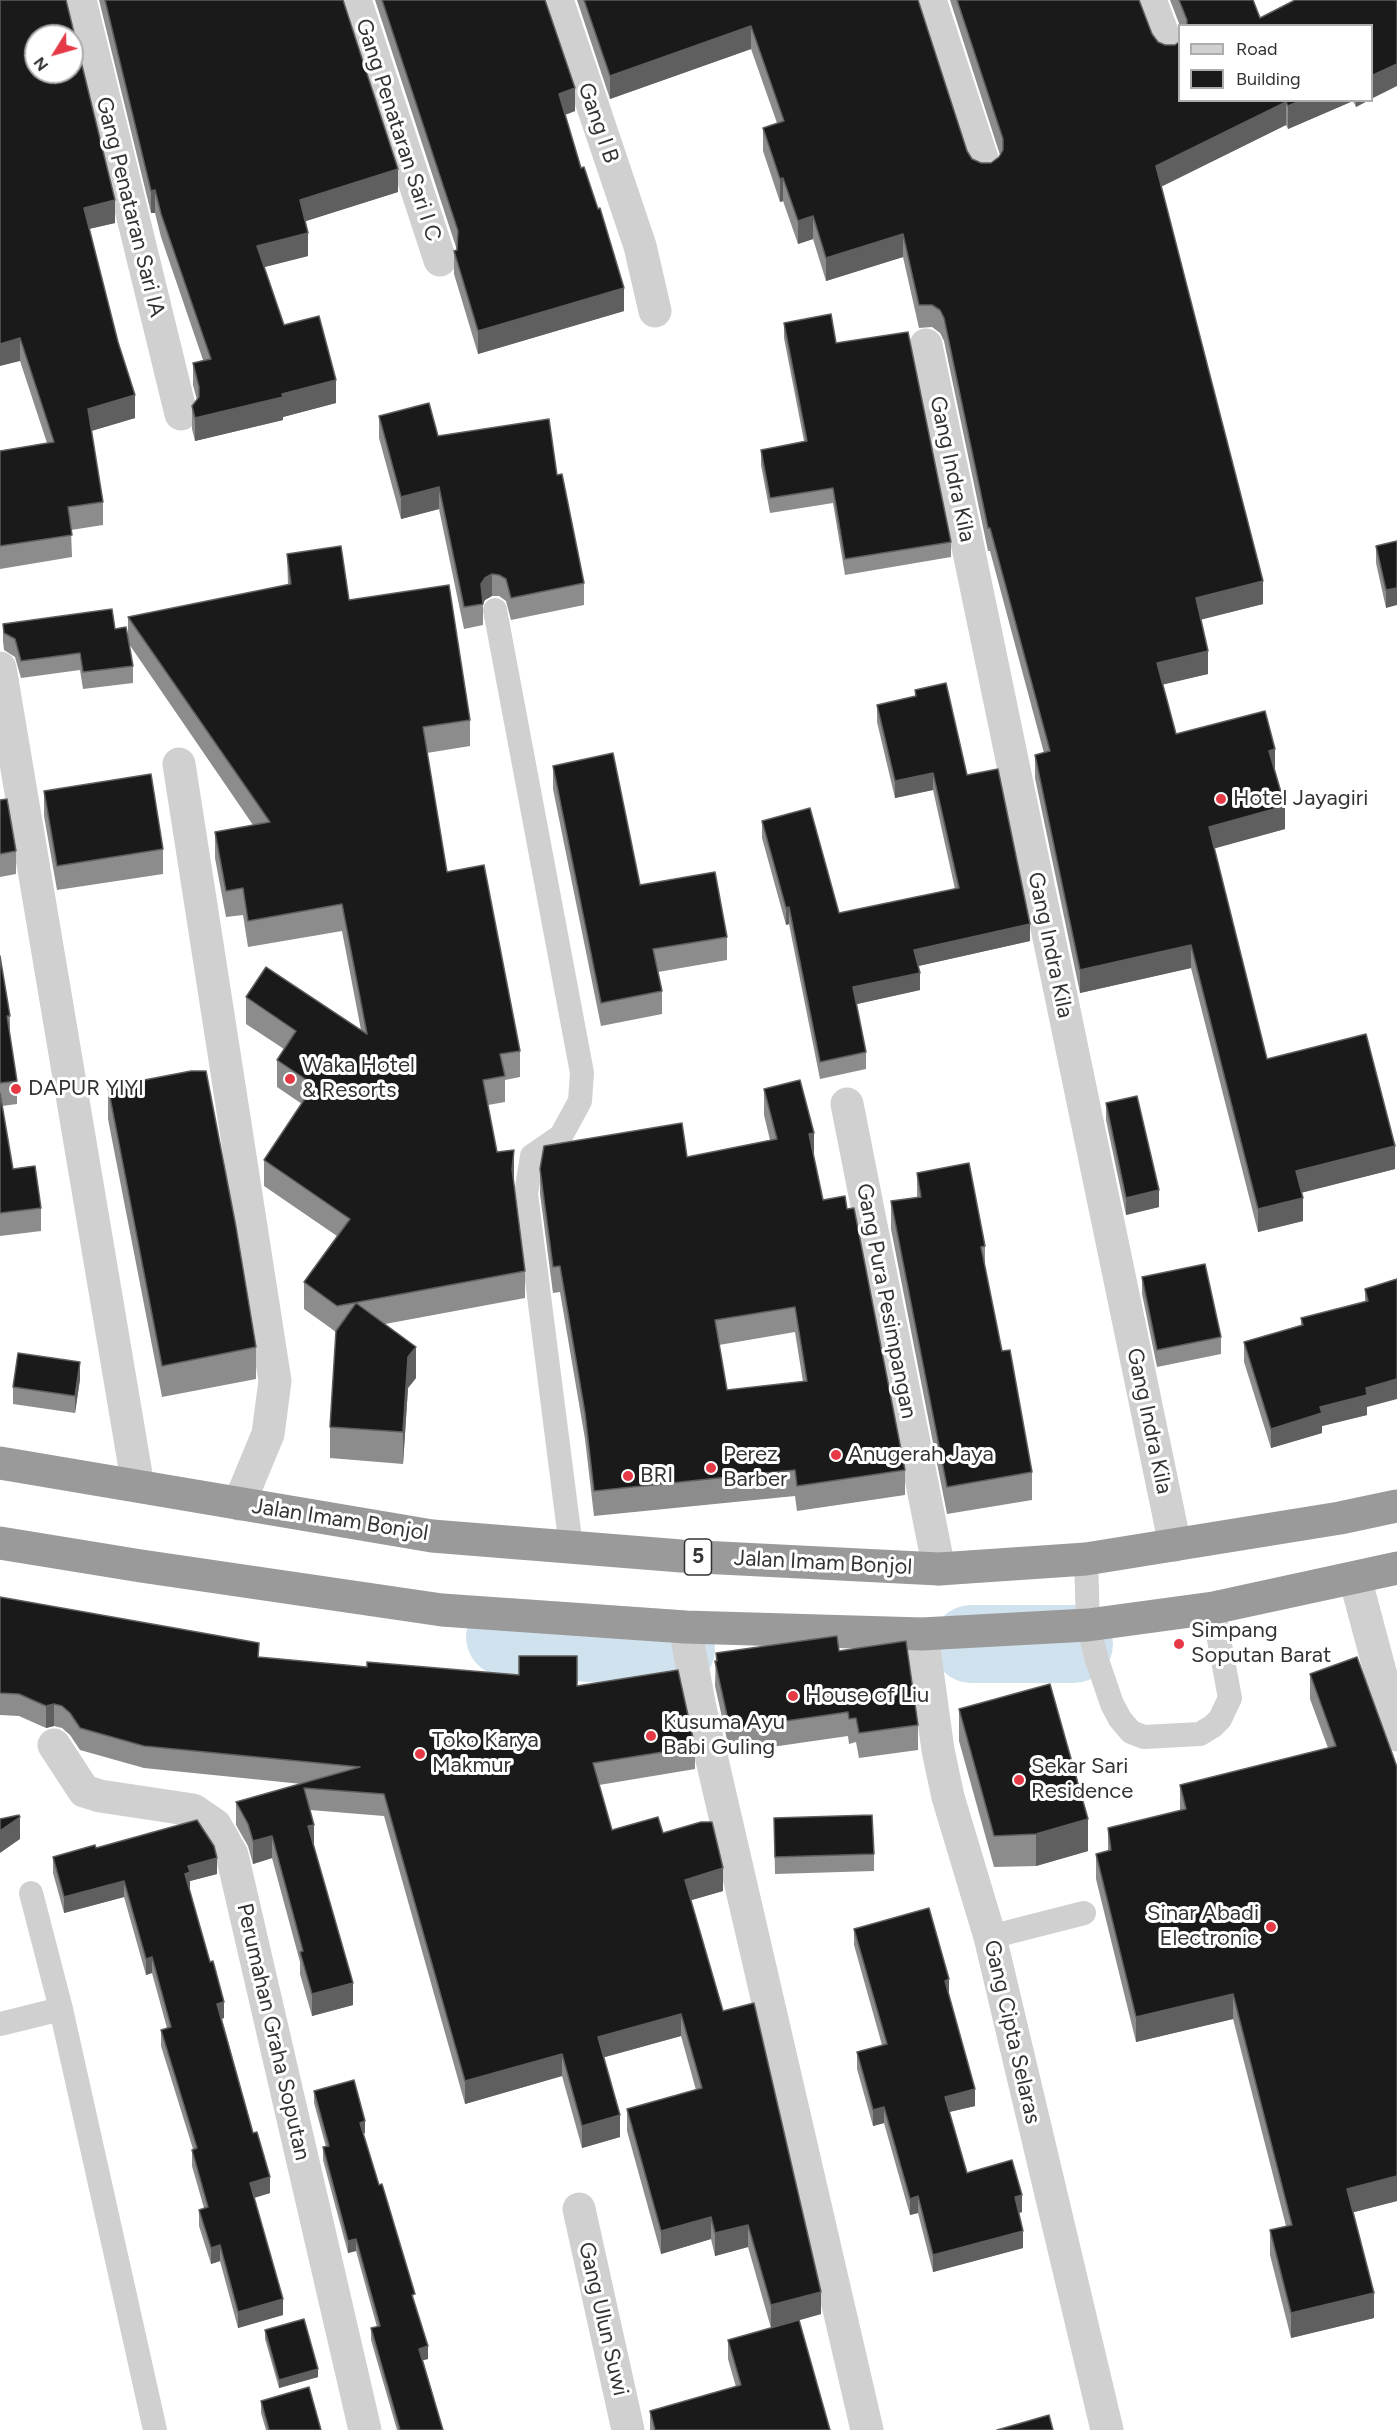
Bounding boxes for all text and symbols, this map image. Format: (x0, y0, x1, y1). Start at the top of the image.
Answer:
street label: Gang Penataran Sari I C (350, 15, 446, 245)
north arrow (24, 24, 84, 84)
legend (1178, 24, 1373, 102)
text: Road (1236, 38, 1277, 60)
text: N (30, 53, 52, 75)
text: Building (1236, 68, 1301, 90)
street label: Gang I B (572, 79, 624, 167)
street label: Gang Penataran Sari IA (90, 94, 170, 320)
street label: Gang Indra Kila (924, 394, 980, 544)
place label: Hotel Jayagiri (1233, 786, 1368, 812)
marker: Hotel Jayagiri (1214, 792, 1228, 806)
street label: Gang Indra Kila (1022, 870, 1078, 1020)
place label: Waka Hotel & Resorts (302, 1053, 415, 1104)
marker: Waka Hotel & Resorts (283, 1072, 297, 1086)
place label: DAPUR YIYI (28, 1076, 144, 1102)
marker: DAPUR YIYI (9, 1082, 23, 1096)
street label: Gang Pura Pesimpangan (850, 1181, 922, 1421)
street label: Gang Indra Kila (1121, 1346, 1177, 1496)
place label: Perez Barber (723, 1442, 787, 1494)
place label: Anugerah Jaya (848, 1442, 994, 1468)
marker: Anugerah Jaya (829, 1448, 843, 1462)
marker: Perez Barber (704, 1461, 718, 1475)
place label: BRI (640, 1463, 673, 1489)
marker: BRI (621, 1469, 635, 1483)
street label: Jalan Imam Bonjol (250, 1493, 430, 1547)
road number: 5 (684, 1539, 712, 1575)
street label: Jalan Imam Bonjol (733, 1545, 913, 1581)
place label: Simpang Soputan Barat (1191, 1618, 1331, 1670)
marker: Simpang Soputan Barat (1172, 1637, 1186, 1651)
place label: House of Liu (805, 1683, 929, 1709)
marker: House of Liu (786, 1689, 800, 1703)
place label: Kusuma Ayu Babi Guling (663, 1710, 785, 1762)
place label: Toko Karya Makmur (432, 1728, 539, 1780)
marker: Kusuma Ayu Babi Guling (644, 1729, 658, 1743)
marker: Toko Karya Makmur (413, 1747, 427, 1761)
place label: Sekar Sari Residence (1031, 1754, 1133, 1806)
marker: Sekar Sari Residence (1012, 1773, 1026, 1787)
street label: Perumahan Graha Soputan (231, 1901, 315, 2163)
place label: Sinar Abadi Electronic (1147, 1901, 1259, 1952)
marker: Sinar Abadi Electronic (1264, 1920, 1278, 1934)
street label: Gang Cipta Selaras (978, 1937, 1046, 2127)
street label: Gang Ulun Suwi (572, 2240, 634, 2398)

